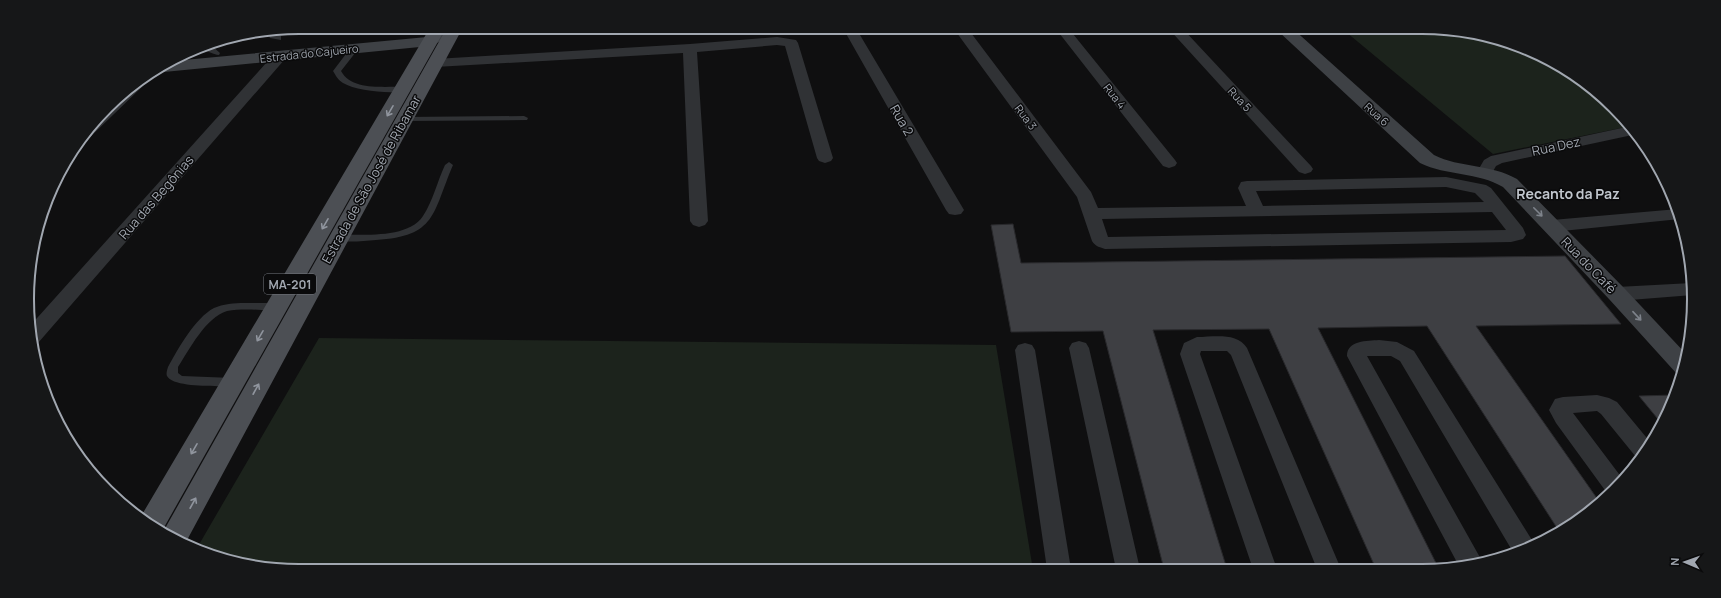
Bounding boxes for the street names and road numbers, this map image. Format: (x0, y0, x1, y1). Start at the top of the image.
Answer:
street label: Estrada do Cajueiro (259, 40, 359, 66)
street label: Rua 4 (1100, 80, 1130, 112)
street label: Rua 5 (1225, 84, 1255, 114)
street label: Estrada de São José de Ribamar (317, 91, 425, 266)
street label: Rua 6 (1361, 99, 1393, 129)
street label: Rua 2 (886, 101, 918, 139)
street label: Rua 3 (1012, 101, 1040, 133)
street label: Rua Dez (1530, 132, 1582, 160)
street label: Rua das Begônias (114, 151, 198, 243)
street label: Rua do Café (1557, 233, 1621, 298)
road number: MA-201 (264, 274, 316, 294)

